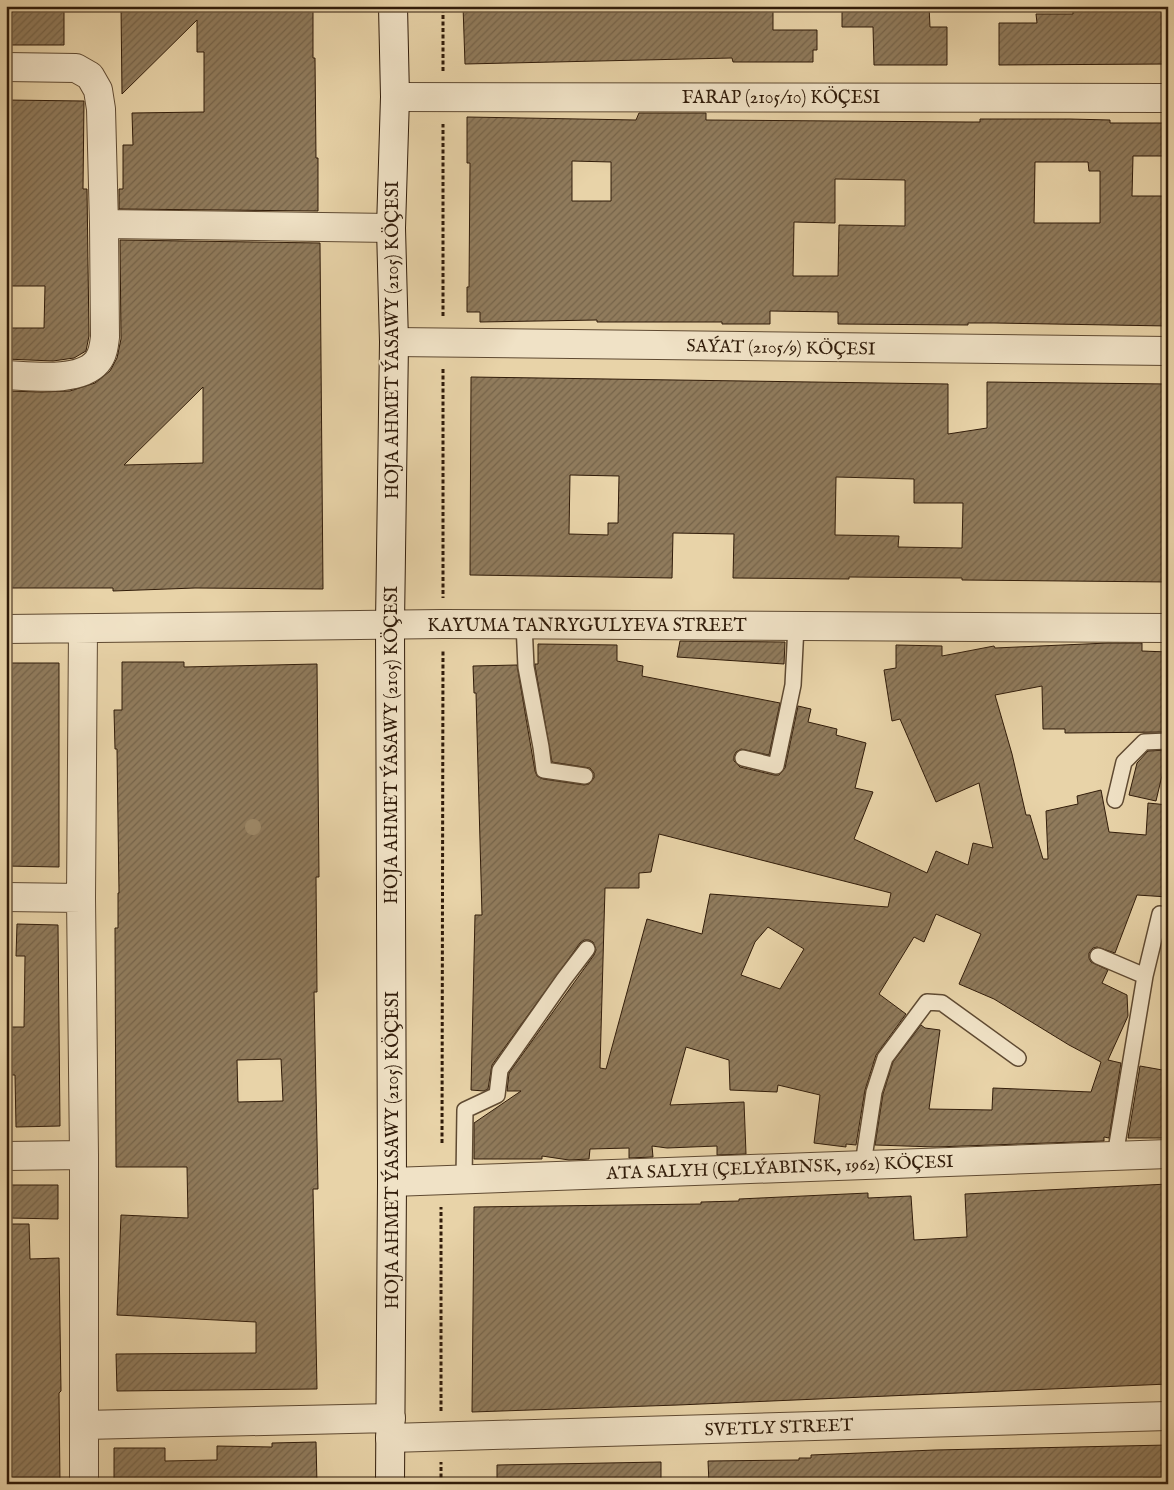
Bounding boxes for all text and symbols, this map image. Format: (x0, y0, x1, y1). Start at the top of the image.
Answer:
street label: FARAP (2105/10) KÖÇESI (682, 86, 880, 110)
street label: HOJA AHMET ÝASAWY (2105) KÖÇESI (380, 180, 405, 499)
street label: SAÝAT (2105/9) KÖÇESI (686, 333, 876, 362)
street label: HOJA AHMET ÝASAWY (2105) KÖÇESI (379, 585, 404, 904)
street label: KAYUMA TANRYGULYEVA STREET (427, 615, 747, 638)
street label: HOJA AHMET ÝASAWY (2105) KÖÇESI (380, 990, 405, 1309)
street label: ATA SALYH (ÇELÝABINSK, 1962) KÖÇESI (605, 1149, 954, 1186)
street label: SVETLY STREET (704, 1414, 854, 1443)

